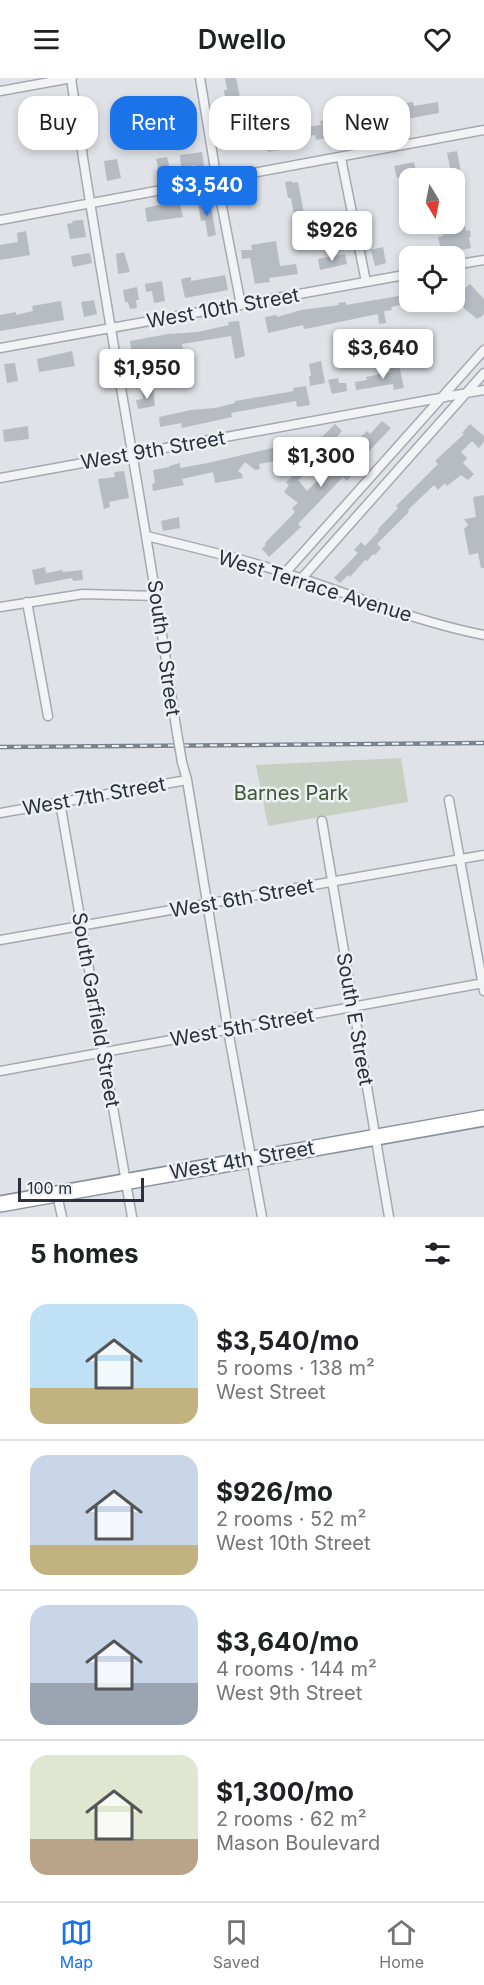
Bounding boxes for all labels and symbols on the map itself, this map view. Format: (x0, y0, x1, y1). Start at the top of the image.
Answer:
pin: $3,540 (158, 166, 256, 217)
north arrow (399, 168, 465, 234)
pin: $926 (296, 211, 368, 262)
street label: West 10th Street (145, 283, 302, 333)
pin: $3,640 (334, 329, 432, 380)
pin: $1,950 (98, 349, 196, 400)
street label: West 9th Street (79, 425, 228, 475)
pin: $1,300 (272, 437, 370, 488)
street label: West Terrace Avenue (215, 545, 415, 627)
street label: South D Street (143, 578, 185, 718)
street label: West 7th Street (21, 772, 168, 820)
park label: Barnes Park (234, 781, 348, 805)
street label: West 6th Street (168, 873, 316, 922)
street label: South Garfield Street (67, 911, 125, 1110)
street label: South E Street (331, 951, 379, 1088)
street label: West 5th Street (168, 1002, 316, 1051)
street label: West 4th Street (168, 1135, 317, 1185)
scale bar (18, 1175, 144, 1202)

